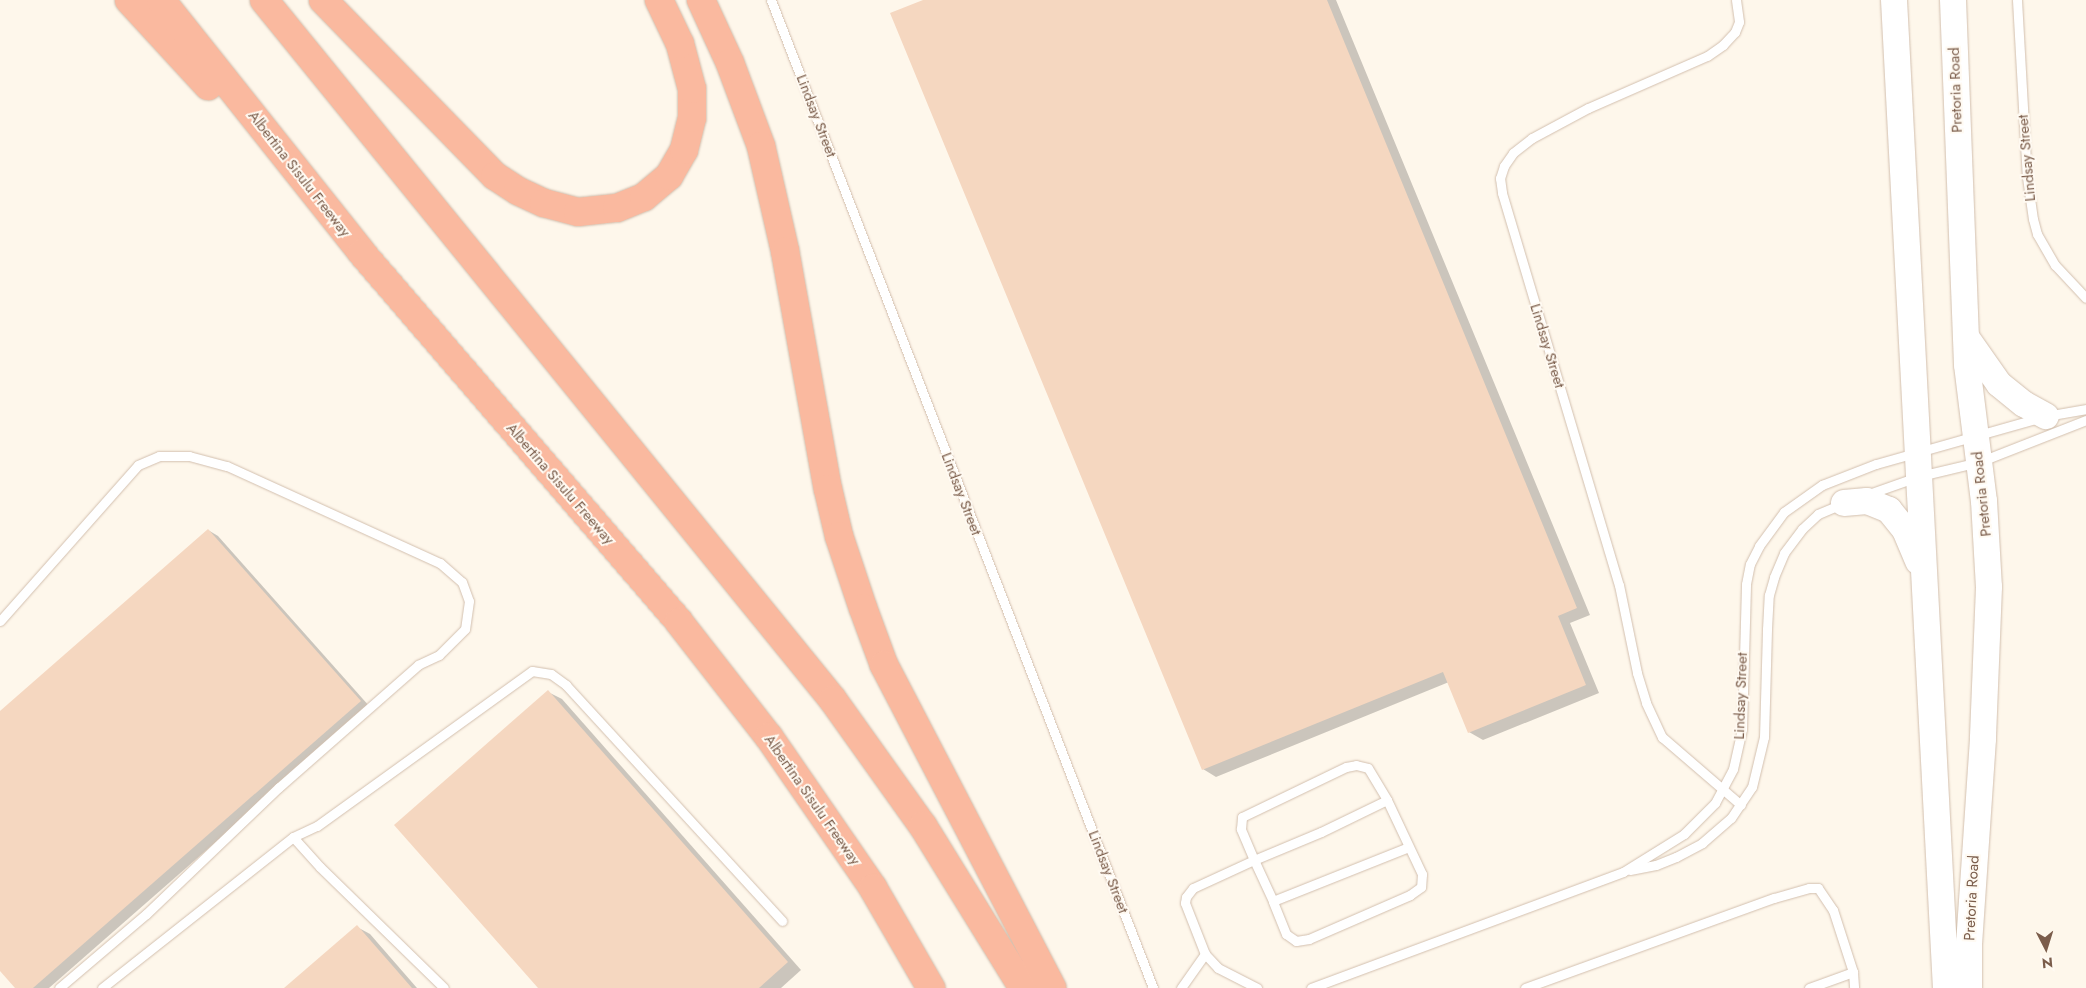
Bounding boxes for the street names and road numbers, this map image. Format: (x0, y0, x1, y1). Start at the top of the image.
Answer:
street label: Pretoria Road (1946, 47, 1966, 133)
street label: Lindsay Street (792, 72, 840, 160)
street label: Albertina Sisulu Freeway (244, 107, 354, 241)
street label: Lindsay Street (2014, 114, 2040, 202)
street label: Lindsay Street (1526, 302, 1568, 390)
street label: Albertina Sisulu Freeway (502, 420, 618, 548)
street label: Lindsay Street (937, 450, 985, 538)
street label: Pretoria Road (1969, 451, 1995, 537)
street label: Lindsay Street (1730, 652, 1752, 740)
street label: Albertina Sisulu Freeway (760, 731, 864, 869)
street label: Lindsay Street (1084, 828, 1132, 916)
street label: Pretoria Road (1961, 855, 1983, 941)

